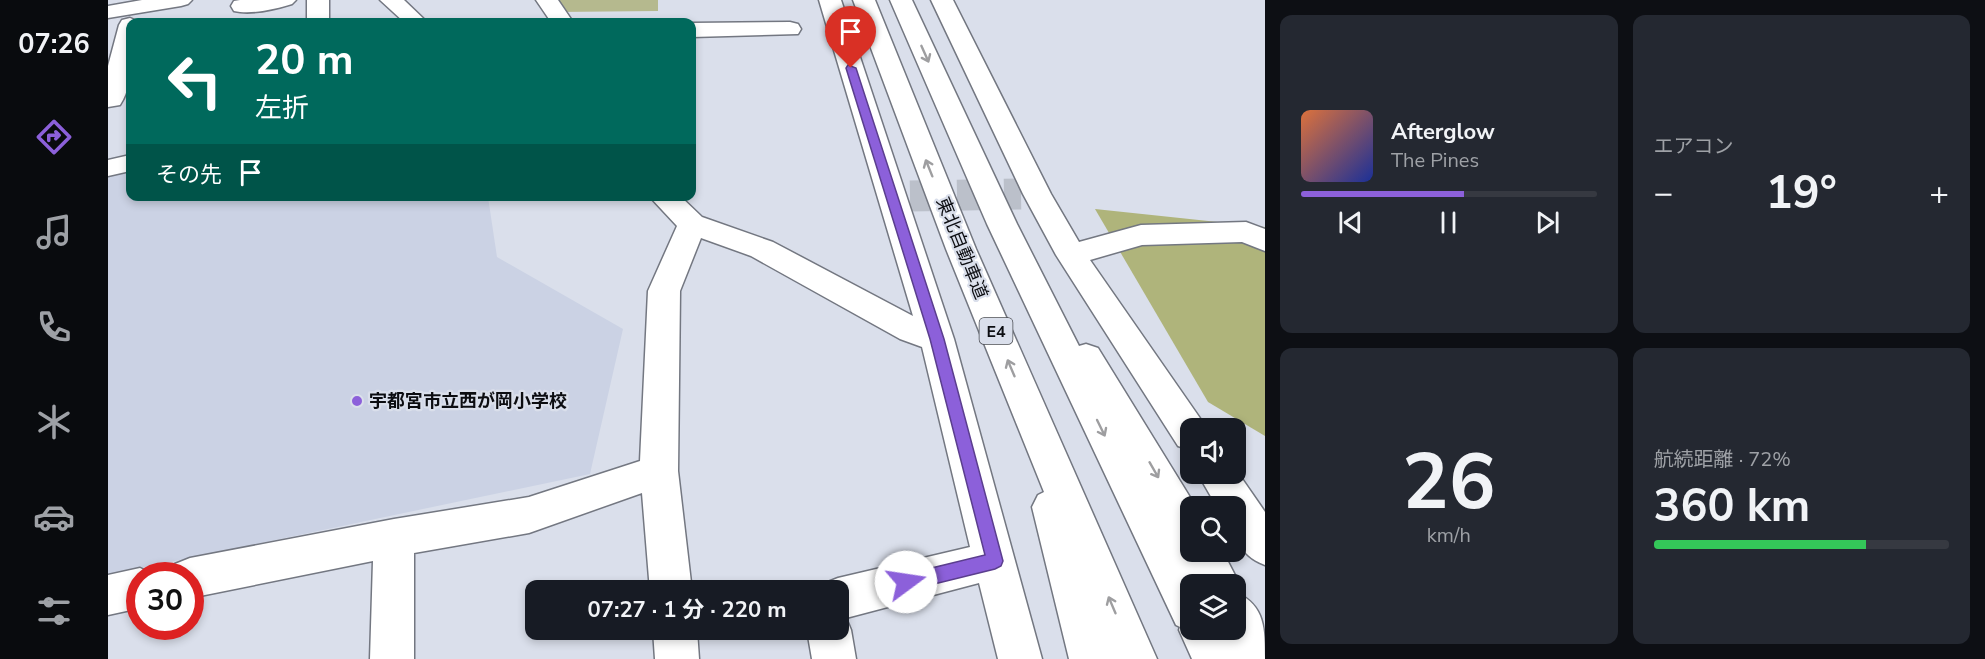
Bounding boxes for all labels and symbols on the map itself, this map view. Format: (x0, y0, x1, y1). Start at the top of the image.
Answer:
pin (825, 6, 876, 68)
one-way arrow (919, 44, 931, 62)
one-way arrow (923, 159, 934, 178)
street label: 東北自動車道 (931, 193, 993, 303)
road number: E4 (980, 318, 1012, 344)
one-way arrow (1005, 359, 1016, 377)
place label: 宇都宮市立西が岡小学校 (369, 389, 567, 413)
marker: 宇都宮市立西が岡小学校 (350, 394, 364, 408)
one-way arrow (1095, 418, 1107, 436)
one-way arrow (1148, 461, 1160, 478)
position arrow (874, 550, 938, 614)
speed limit sign: 30 (126, 562, 204, 640)
one-way arrow (1106, 597, 1117, 615)

